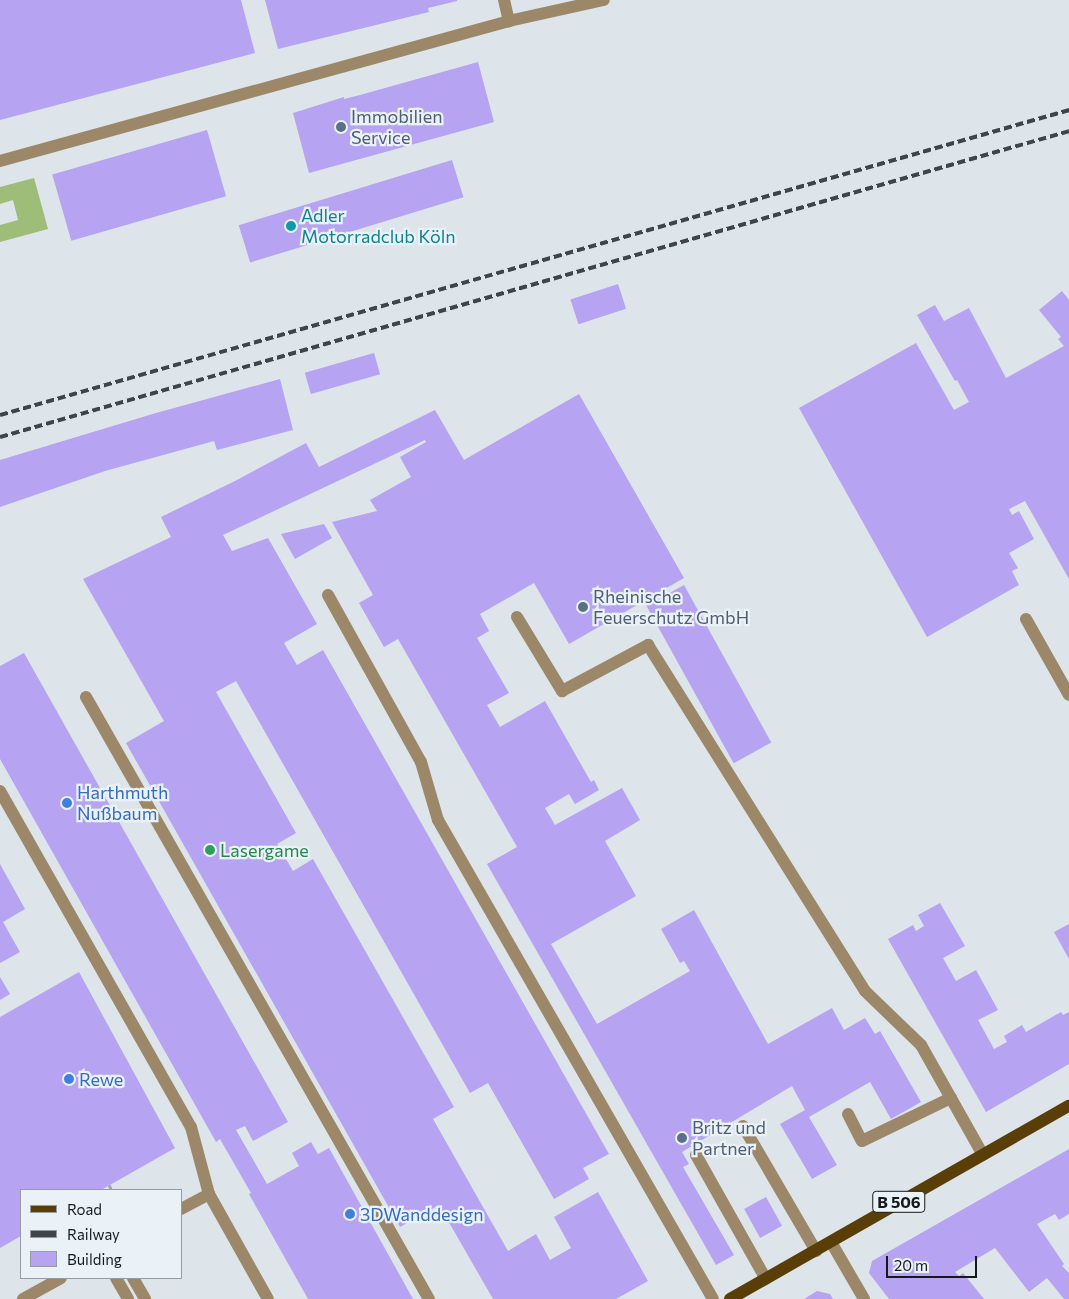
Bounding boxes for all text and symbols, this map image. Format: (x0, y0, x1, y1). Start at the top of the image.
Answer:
place label: Immobilien Service (351, 106, 442, 148)
marker: Immobilien Service (335, 121, 347, 133)
place label: Adler Motorradclub Köln (301, 205, 456, 248)
marker: Adler Motorradclub Köln (285, 220, 297, 232)
place label: Rheinische Feuerschutz GmbH (593, 586, 749, 628)
marker: Rheinische Feuerschutz GmbH (577, 601, 589, 613)
place label: Harthmuth Nußbaum (77, 782, 168, 824)
marker: Harthmuth Nußbaum (61, 797, 73, 809)
place label: Lasergame (220, 839, 309, 861)
marker: Lasergame (204, 844, 216, 856)
place label: Rewe (79, 1068, 123, 1090)
marker: Rewe (63, 1073, 75, 1085)
place label: Britz und Partner (692, 1117, 766, 1160)
marker: Britz und Partner (676, 1132, 688, 1144)
road number: B 506 (872, 1188, 926, 1216)
legend (20, 1189, 182, 1279)
text: Road (67, 1200, 102, 1218)
place label: 3DWanddesign (360, 1203, 483, 1225)
marker: 3DWanddesign (344, 1208, 356, 1220)
text: Railway (67, 1225, 120, 1243)
scale bar (889, 1246, 980, 1278)
text: Building (67, 1250, 122, 1268)
text: 20 m (894, 1256, 928, 1274)

